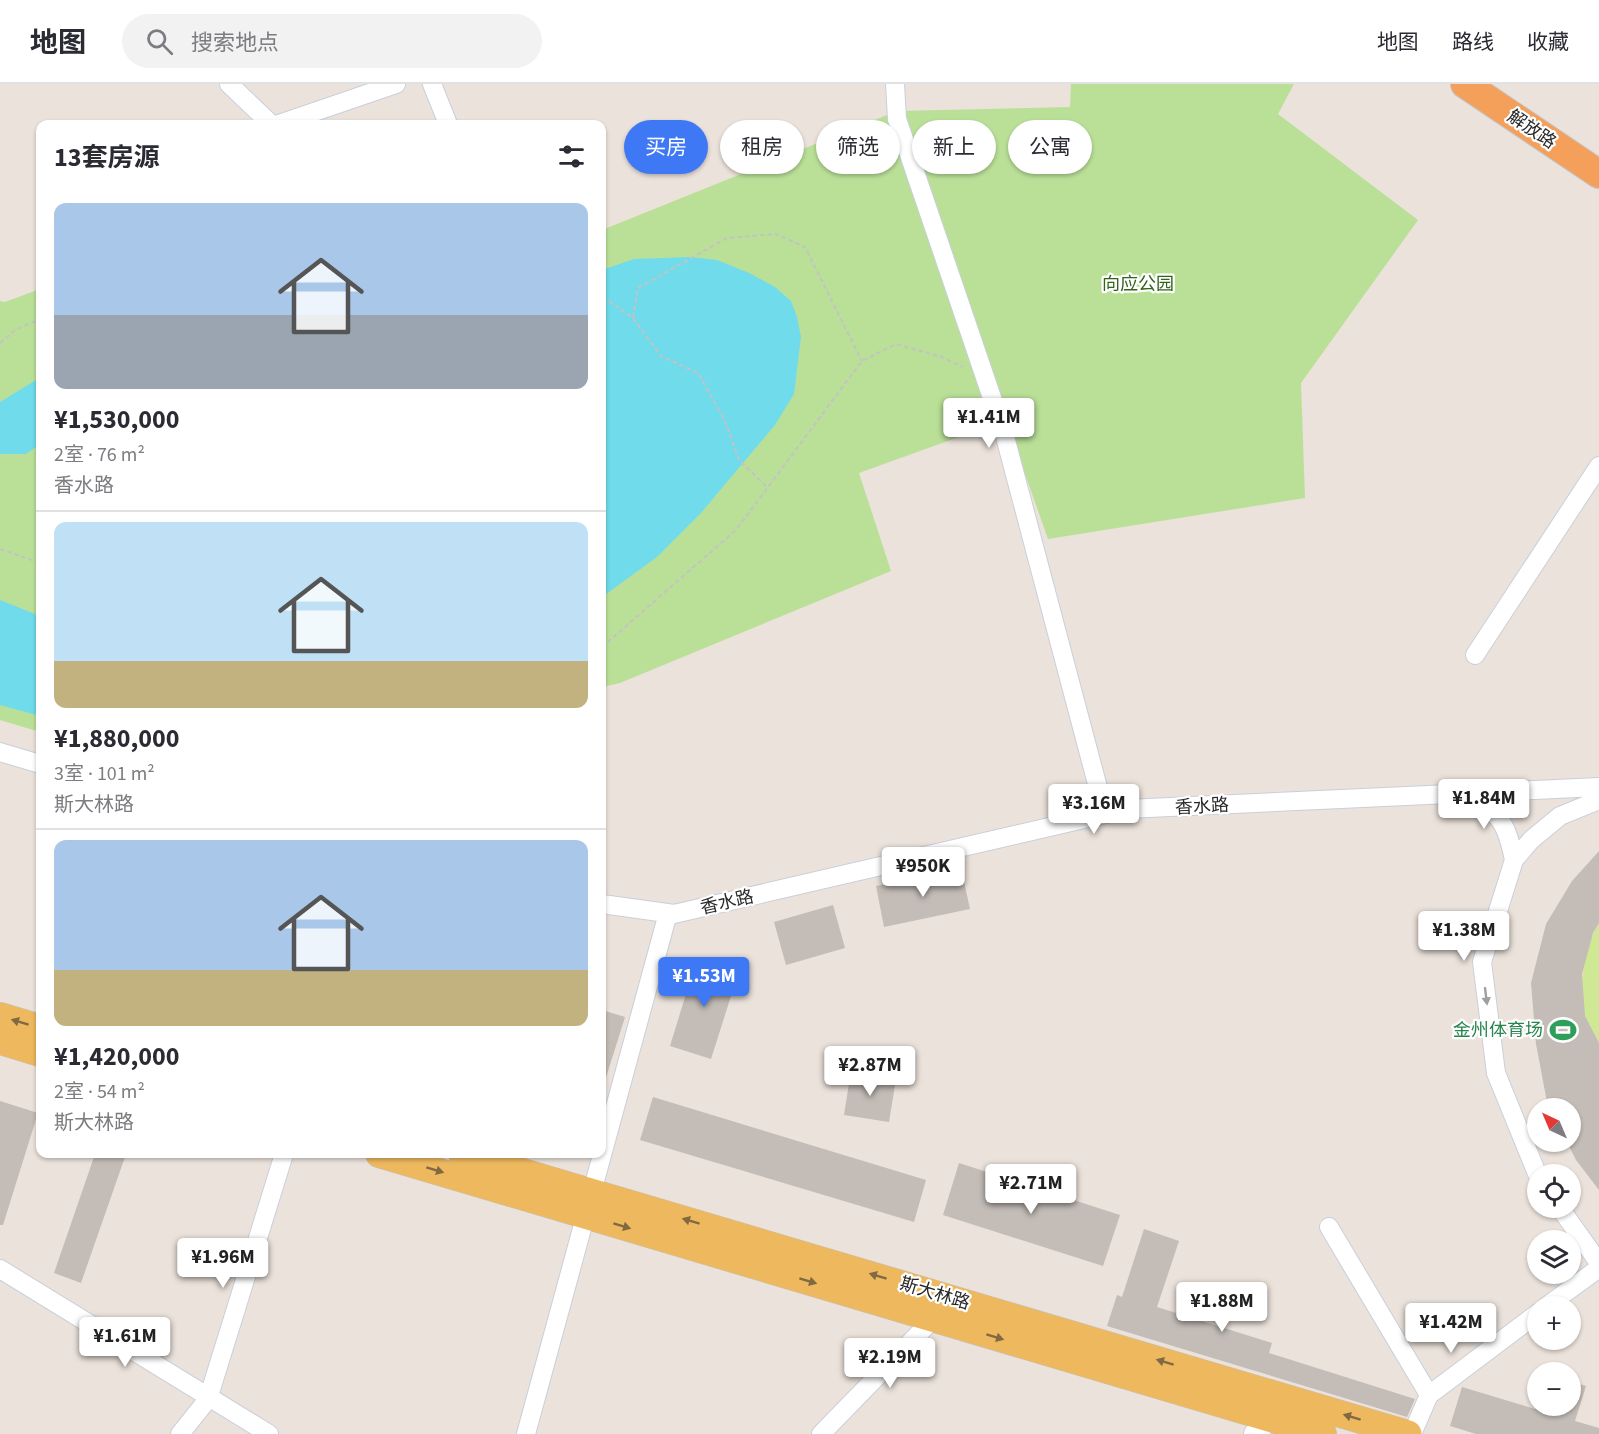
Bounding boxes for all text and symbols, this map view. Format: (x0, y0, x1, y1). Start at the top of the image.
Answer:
search box (122, 14, 542, 68)
text: 地图 (30, 23, 86, 63)
icon: search (143, 25, 176, 58)
text: 搜索地点 (191, 27, 279, 59)
text: 地图 (1377, 27, 1419, 57)
text: 路线 (1452, 27, 1494, 57)
text: 收藏 (1527, 27, 1569, 57)
street label: 解放路 (1502, 104, 1561, 155)
chip: 买房 (624, 120, 708, 174)
chip: 租房 (720, 120, 804, 174)
chip: 筛选 (816, 120, 900, 174)
chip: 新上 (912, 120, 996, 174)
chip: 公寓 (1008, 120, 1092, 174)
text: 13套房源 (54, 139, 159, 176)
icon: filters (555, 140, 588, 173)
icon: home (267, 242, 375, 350)
park label: 向应公园 (1102, 272, 1174, 297)
pin: ¥1.41M (940, 398, 1038, 449)
text: ¥1,530,000 (54, 401, 179, 438)
text: ¥1.41M (957, 403, 1021, 431)
text: 2室 · 76 m² (54, 441, 145, 469)
text: 香水路 (54, 472, 114, 500)
icon: home (267, 561, 375, 669)
text: ¥1,880,000 (54, 720, 179, 757)
text: 3室 · 101 m² (54, 760, 155, 788)
pin: ¥1.84M (1435, 779, 1533, 830)
pin: ¥3.16M (1045, 784, 1143, 835)
text: ¥1.84M (1452, 784, 1516, 812)
text: ¥3.16M (1062, 789, 1126, 817)
text: 斯大林路 (54, 791, 134, 819)
street label: 香水路 (1174, 793, 1230, 820)
pin: ¥950K (881, 847, 965, 898)
text: ¥950K (896, 852, 950, 880)
icon: home (267, 879, 375, 987)
street label: 香水路 (698, 884, 756, 921)
pin: ¥1.38M (1415, 911, 1513, 962)
text: ¥1.38M (1432, 916, 1496, 944)
pin: ¥1.53M (655, 957, 753, 1008)
text: ¥1.53M (672, 962, 736, 990)
one-way arrow (1482, 987, 1491, 1006)
sports icon: 金州体育场 (1548, 1015, 1578, 1045)
one-way arrow (11, 1017, 29, 1026)
place label: 金州体育场 (1453, 1018, 1543, 1043)
text: ¥1,420,000 (54, 1038, 179, 1075)
pin: ¥2.87M (821, 1046, 919, 1097)
text: ¥2.87M (838, 1051, 902, 1079)
text: 2室 · 54 m² (54, 1078, 145, 1106)
north arrow (1527, 1098, 1581, 1152)
map controls (1527, 1098, 1581, 1416)
text: 斯大林路 (54, 1109, 134, 1137)
pin: ¥2.71M (982, 1164, 1080, 1215)
button: locate (1527, 1164, 1581, 1218)
one-way arrow (426, 1166, 444, 1175)
text: ¥2.71M (999, 1169, 1063, 1197)
one-way arrow (682, 1216, 700, 1225)
one-way arrow (613, 1222, 631, 1231)
button: layers (1527, 1230, 1581, 1284)
pin: ¥1.96M (174, 1238, 272, 1289)
text: ¥1.96M (191, 1243, 255, 1271)
one-way arrow (869, 1271, 887, 1280)
street label: 斯大林路 (897, 1271, 973, 1316)
one-way arrow (800, 1277, 818, 1286)
pin: ¥1.88M (1173, 1282, 1271, 1333)
text: ¥1.88M (1190, 1287, 1254, 1315)
button: + (1527, 1296, 1581, 1350)
pin: ¥1.42M (1402, 1303, 1500, 1354)
text: ¥1.42M (1419, 1308, 1483, 1336)
pin: ¥1.61M (76, 1317, 174, 1368)
text: ¥1.61M (93, 1322, 157, 1350)
one-way arrow (986, 1333, 1004, 1342)
pin: ¥2.19M (841, 1338, 939, 1389)
text: ¥2.19M (858, 1343, 922, 1371)
one-way arrow (1156, 1357, 1174, 1366)
button: − (1527, 1362, 1581, 1416)
one-way arrow (1343, 1412, 1361, 1421)

